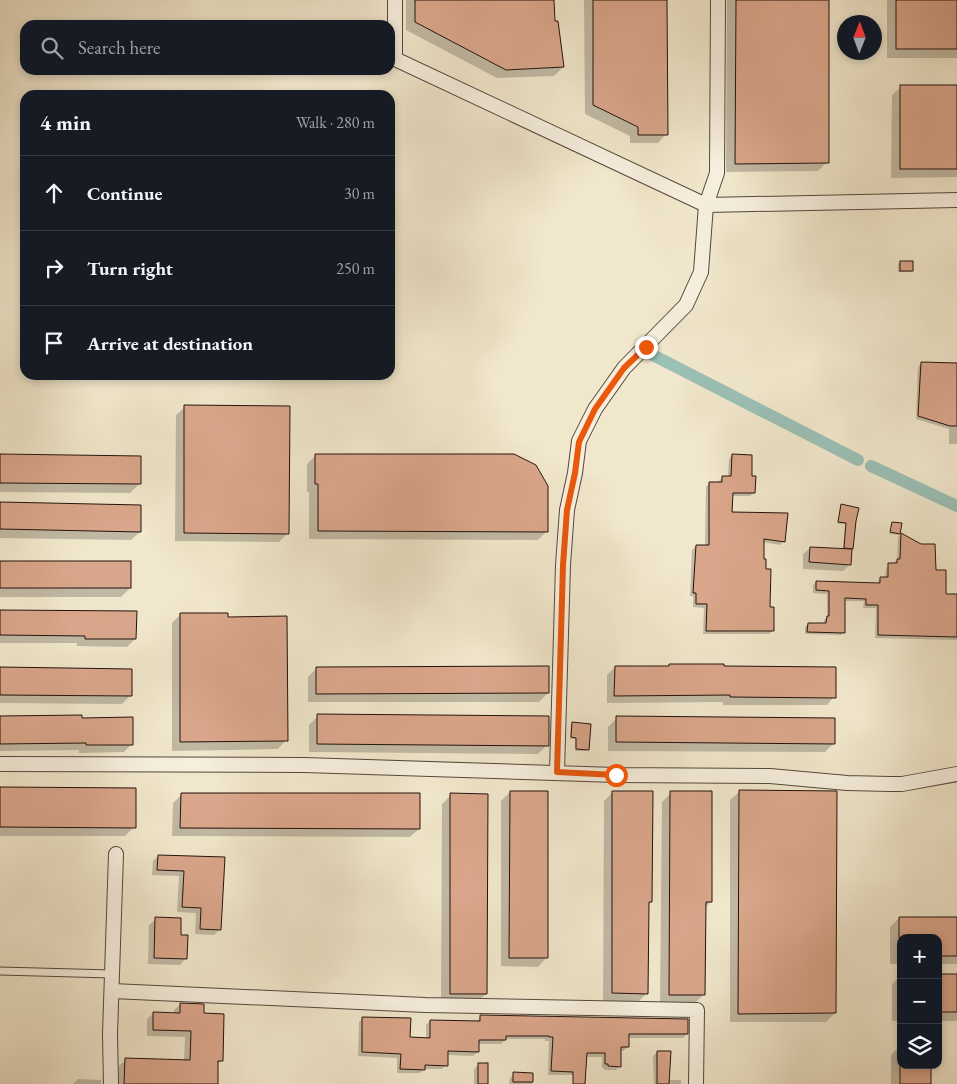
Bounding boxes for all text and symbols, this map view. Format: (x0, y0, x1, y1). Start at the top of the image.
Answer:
north arrow (837, 15, 882, 60)
search box (20, 20, 395, 75)
icon: search (38, 34, 66, 62)
text: Search here (78, 35, 160, 60)
text: 4 min (40, 109, 91, 136)
text: Walk · 280 m (296, 112, 375, 133)
icon: ahead (40, 179, 68, 207)
text: Continue (87, 181, 162, 206)
text: 30 m (344, 183, 375, 204)
icon: right (40, 254, 68, 282)
text: Turn right (87, 256, 173, 281)
text: 250 m (336, 258, 375, 279)
icon: arrive (40, 329, 68, 357)
text: Arrive at destination (87, 331, 253, 356)
route end (635, 336, 658, 359)
route start (605, 764, 628, 787)
map controls (897, 934, 942, 1069)
button: + (897, 934, 942, 979)
button: − (897, 979, 942, 1024)
button: layers (897, 1024, 942, 1069)

